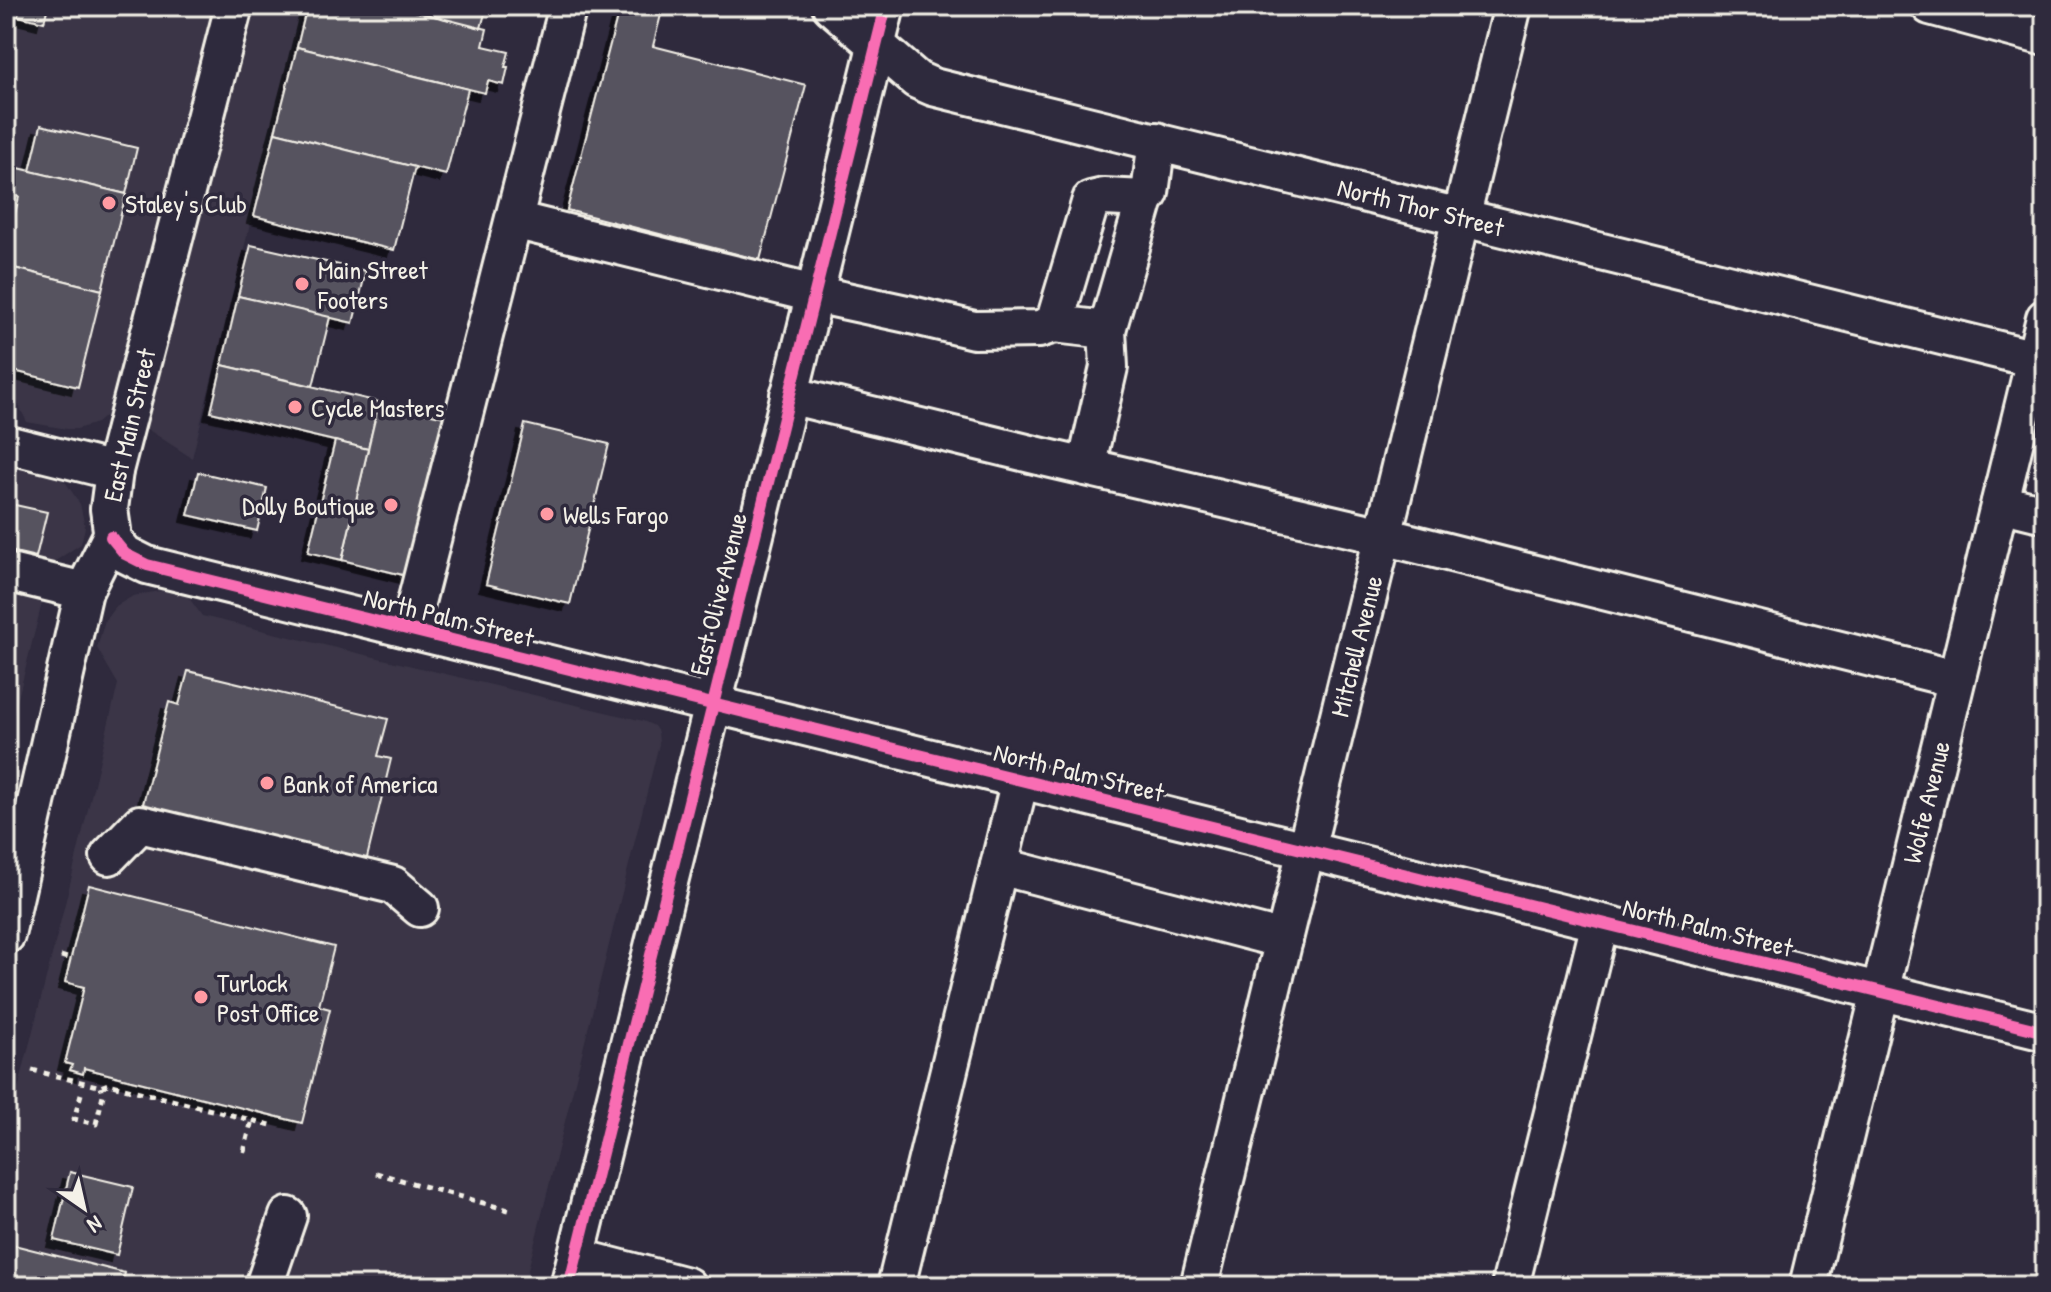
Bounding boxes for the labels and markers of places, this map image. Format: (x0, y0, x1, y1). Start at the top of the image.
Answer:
place label: Staley's Club (125, 186, 247, 221)
marker: Staley's Club (100, 194, 118, 212)
place label: Main Street Footers (317, 252, 429, 317)
marker: Main Street Footers (293, 275, 311, 293)
place label: Cycle Masters (311, 390, 445, 425)
marker: Cycle Masters (286, 398, 304, 416)
place label: Dolly Boutique (242, 488, 375, 523)
marker: Dolly Boutique (382, 496, 400, 514)
place label: Wells Fargo (563, 497, 669, 532)
marker: Wells Fargo (538, 505, 556, 523)
place label: Bank of America (283, 766, 438, 801)
marker: Bank of America (258, 774, 276, 792)
place label: Turlock Post Office (217, 965, 319, 1030)
marker: Turlock Post Office (192, 988, 210, 1006)

